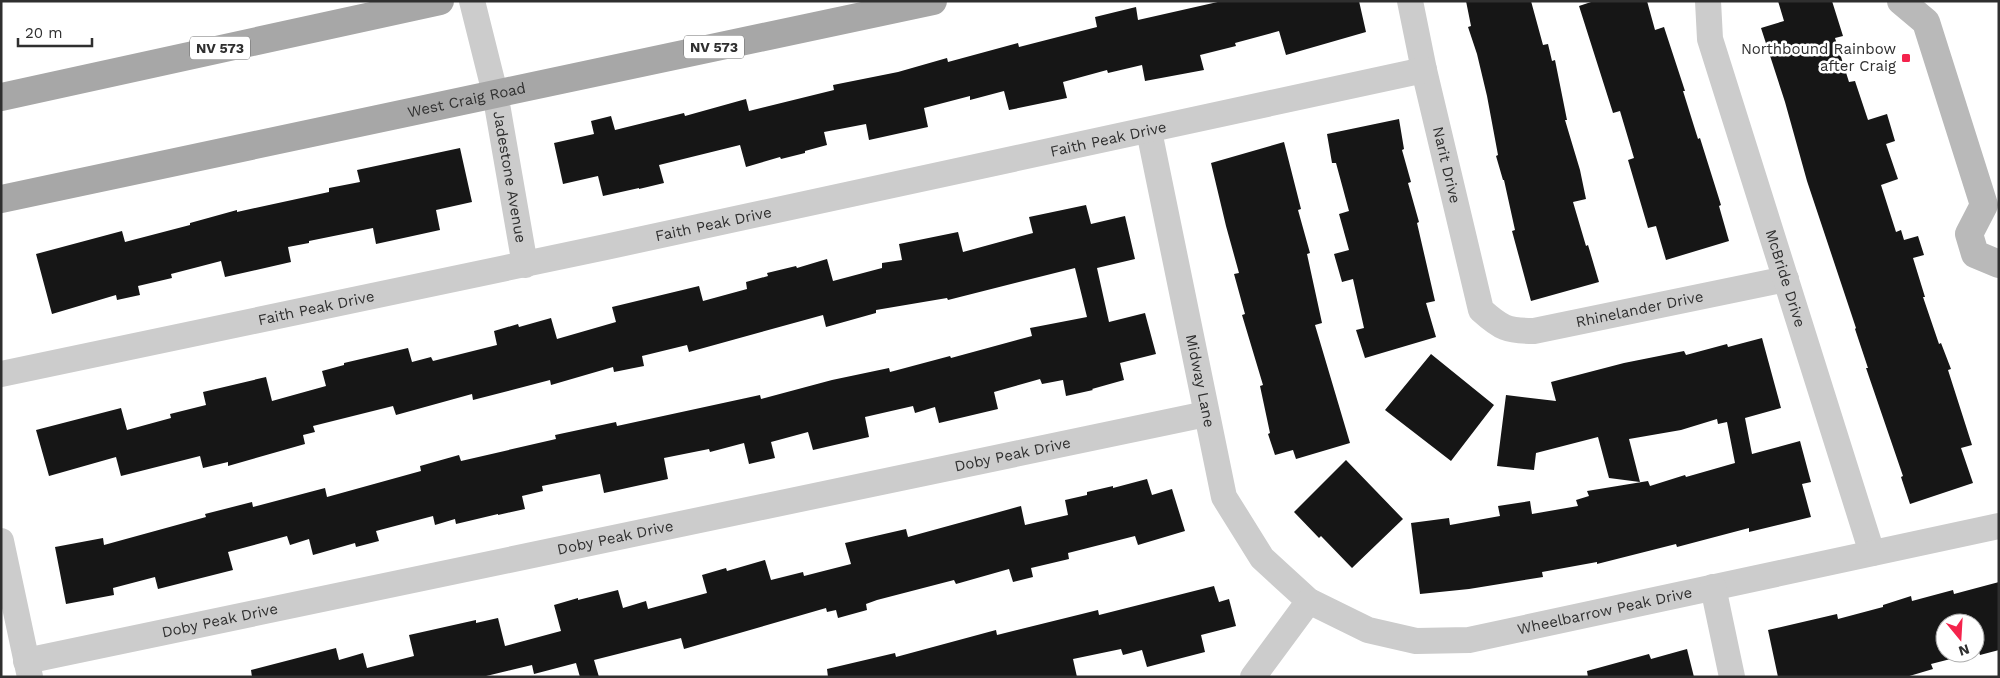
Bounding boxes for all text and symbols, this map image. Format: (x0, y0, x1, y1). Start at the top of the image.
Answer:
scale bar (18, 15, 91, 47)
text: 20 m (25, 24, 63, 42)
road number: NV 573 (190, 36, 250, 59)
road number: NV 573 (684, 36, 744, 58)
place label: Northbound Rainbow after Craig (1741, 40, 1896, 75)
marker: Northbound Rainbow after Craig (1900, 52, 1912, 64)
street label: West Craig Road (406, 79, 527, 121)
street label: Jadestone Avenue (489, 110, 530, 244)
street label: Faith Peak Drive (1049, 118, 1168, 161)
street label: Narit Drive (1429, 125, 1464, 205)
street label: Faith Peak Drive (654, 203, 773, 245)
street label: McBride Drive (1762, 227, 1809, 329)
street label: Faith Peak Drive (256, 287, 376, 329)
street label: Rhinelander Drive (1574, 287, 1705, 331)
street label: Midway Lane (1182, 333, 1219, 429)
street label: Doby Peak Drive (953, 434, 1072, 475)
street label: Doby Peak Drive (555, 517, 675, 559)
street label: Wheelbarrow Peak Drive (1516, 583, 1694, 638)
street label: Doby Peak Drive (160, 599, 280, 641)
north arrow (1935, 613, 1985, 663)
text: N (1957, 641, 1971, 660)

